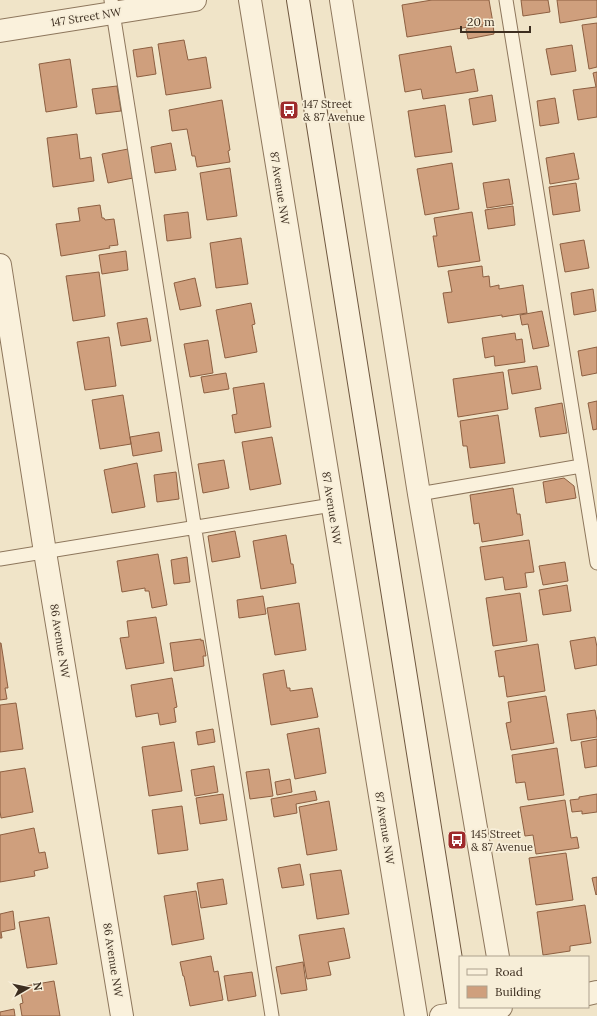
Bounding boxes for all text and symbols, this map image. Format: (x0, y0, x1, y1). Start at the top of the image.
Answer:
street label: 147 Street NW (50, 4, 123, 29)
scale bar (461, 8, 530, 34)
text: 20 m (467, 14, 495, 29)
place label: 147 Street & 87 Avenue (303, 97, 365, 124)
bus stop icon: 147 Street & 87 Avenue (278, 99, 300, 121)
street label: 87 Avenue NW (267, 151, 293, 227)
street label: 87 Avenue NW (319, 471, 345, 547)
street label: 86 Avenue NW (47, 603, 73, 680)
street label: 87 Avenue NW (372, 791, 398, 867)
place label: 145 Street & 87 Avenue (471, 827, 533, 854)
bus stop icon: 145 Street & 87 Avenue (446, 829, 468, 851)
street label: 86 Avenue NW (100, 922, 126, 999)
legend (459, 956, 589, 1008)
text: Road (495, 964, 523, 979)
north arrow (8, 968, 48, 1008)
text: N (30, 981, 46, 992)
text: Building (495, 984, 541, 999)

